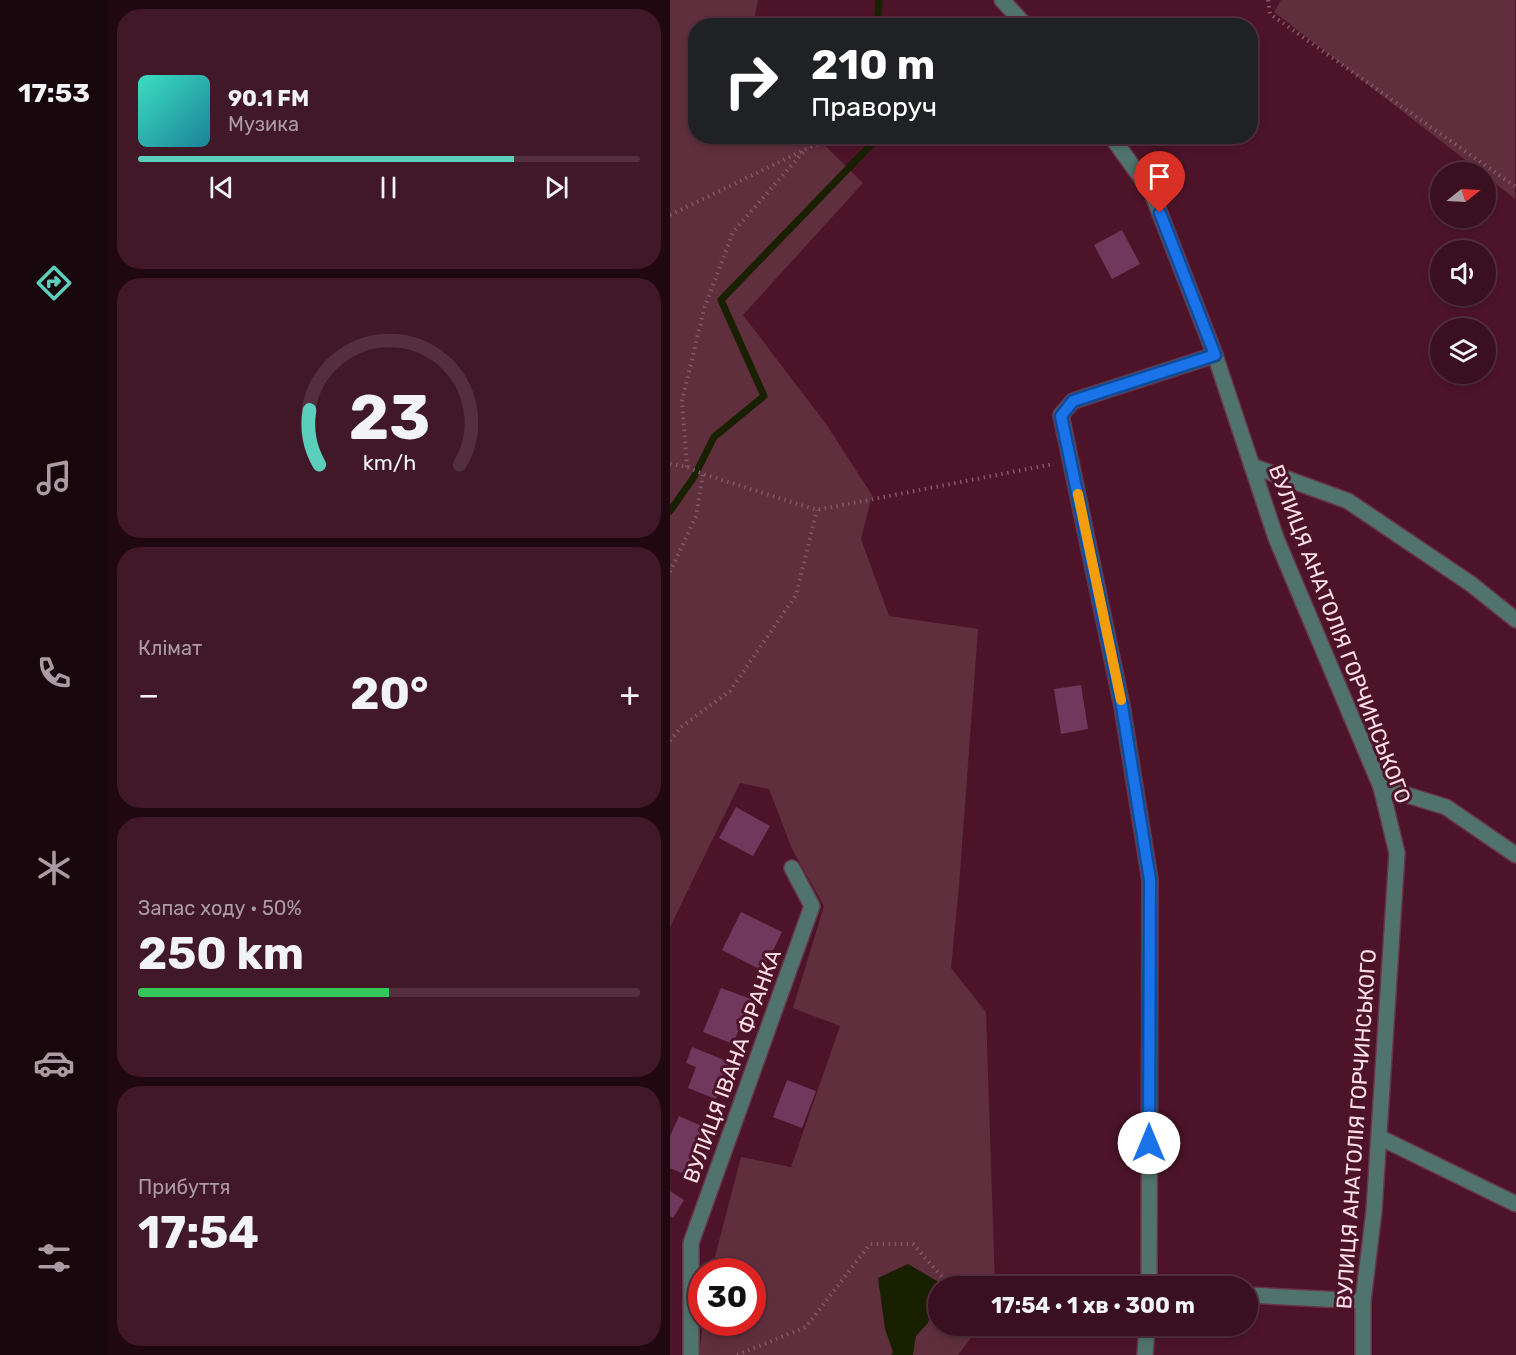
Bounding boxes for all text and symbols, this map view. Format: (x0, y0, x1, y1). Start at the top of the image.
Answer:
text: 210 m (811, 40, 935, 90)
icon: right (712, 42, 790, 120)
text: 17:53 (18, 77, 90, 109)
text: 90.1 FM (228, 85, 309, 112)
text: Праворуч (811, 91, 937, 123)
text: Музика (228, 112, 299, 136)
pin (1134, 151, 1185, 213)
icon: arrive (1143, 160, 1176, 193)
north arrow (1430, 162, 1496, 228)
map controls (1430, 162, 1496, 384)
icon: previous (205, 171, 238, 204)
icon: pause (372, 171, 405, 204)
icon: next (540, 171, 573, 204)
button: sound (1430, 240, 1496, 306)
icon: directions (33, 262, 75, 304)
button: layers (1430, 318, 1496, 384)
text: 23 (348, 381, 430, 455)
text: km/h (362, 451, 416, 476)
icon: music (33, 457, 75, 499)
street label: ВУЛИЦЯ АНАТОЛІЯ ГОРЧИНСЬКОГО (1264, 461, 1416, 807)
text: Клімат (138, 636, 202, 660)
icon: phone (33, 652, 75, 694)
text: 20° (350, 667, 429, 720)
text: − (138, 675, 159, 714)
text: + (619, 675, 640, 714)
icon: climate (33, 847, 75, 889)
text: Запас ходу · 50% (138, 896, 302, 920)
text: 250 km (138, 927, 304, 980)
street label: ВУЛИЦЯ ІВАНА ФРАНКА (678, 946, 786, 1186)
street label: ВУЛИЦЯ АНАТОЛІЯ ГОРЧИНСЬКОГО (1331, 948, 1381, 1310)
icon: car (33, 1042, 75, 1084)
position arrow (1117, 1111, 1181, 1175)
text: Прибуття (138, 1175, 230, 1199)
text: 17:54 (138, 1206, 259, 1259)
icon: filters (33, 1237, 75, 1279)
speed limit sign: 30 (688, 1258, 766, 1336)
text: 17:54 · 1 хв · 300 m (991, 1292, 1195, 1319)

